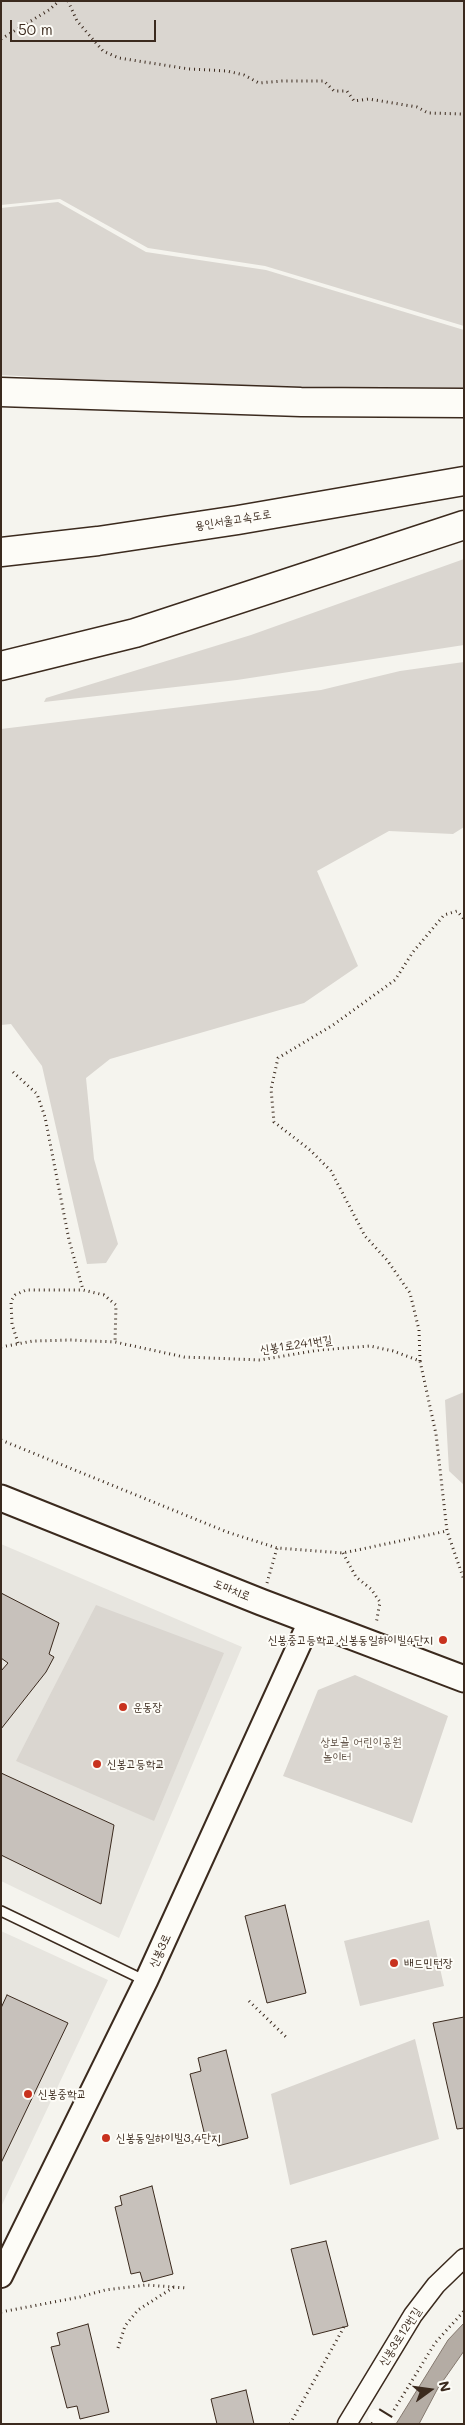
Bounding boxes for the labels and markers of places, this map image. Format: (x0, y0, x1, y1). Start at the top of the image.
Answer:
place label: 신봉중고등학교.신봉동일하이빌4단지 (268, 1633, 433, 1647)
marker: 신봉중고등학교.신봉동일하이빌4단지 (437, 1634, 449, 1646)
place label: 운동장 (133, 1700, 162, 1714)
marker: 운동장 (117, 1701, 129, 1713)
place label: 신봉고등학교 (107, 1757, 165, 1771)
marker: 신봉고등학교 (91, 1758, 103, 1770)
place label: 배드민턴장 (404, 1956, 452, 1970)
marker: 배드민턴장 (388, 1957, 400, 1969)
place label: 신봉중학교 (38, 2087, 86, 2101)
marker: 신봉중학교 (22, 2088, 34, 2100)
place label: 신봉동일하이빌3,4단지 (116, 2131, 221, 2145)
marker: 신봉동일하이빌3,4단지 (100, 2132, 112, 2144)

